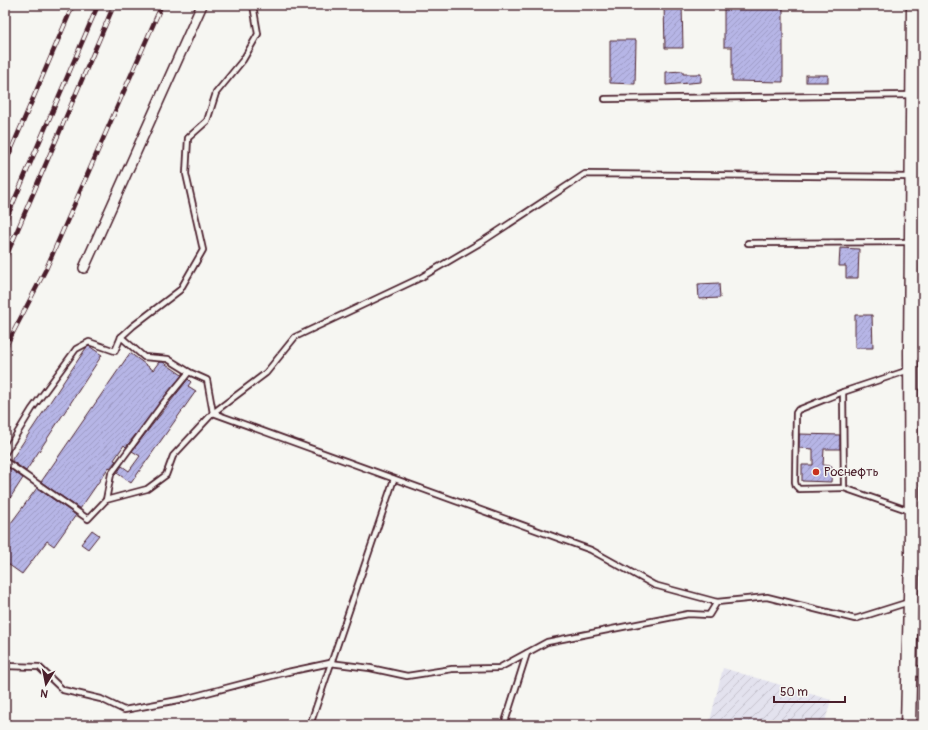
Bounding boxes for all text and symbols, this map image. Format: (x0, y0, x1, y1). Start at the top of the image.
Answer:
place label: Роснефть (824, 464, 879, 480)
marker: Роснефть (811, 467, 821, 477)
north arrow (26, 664, 66, 704)
scale bar (774, 678, 845, 704)
text: 50 m (780, 685, 808, 700)
text: N (39, 686, 49, 700)

